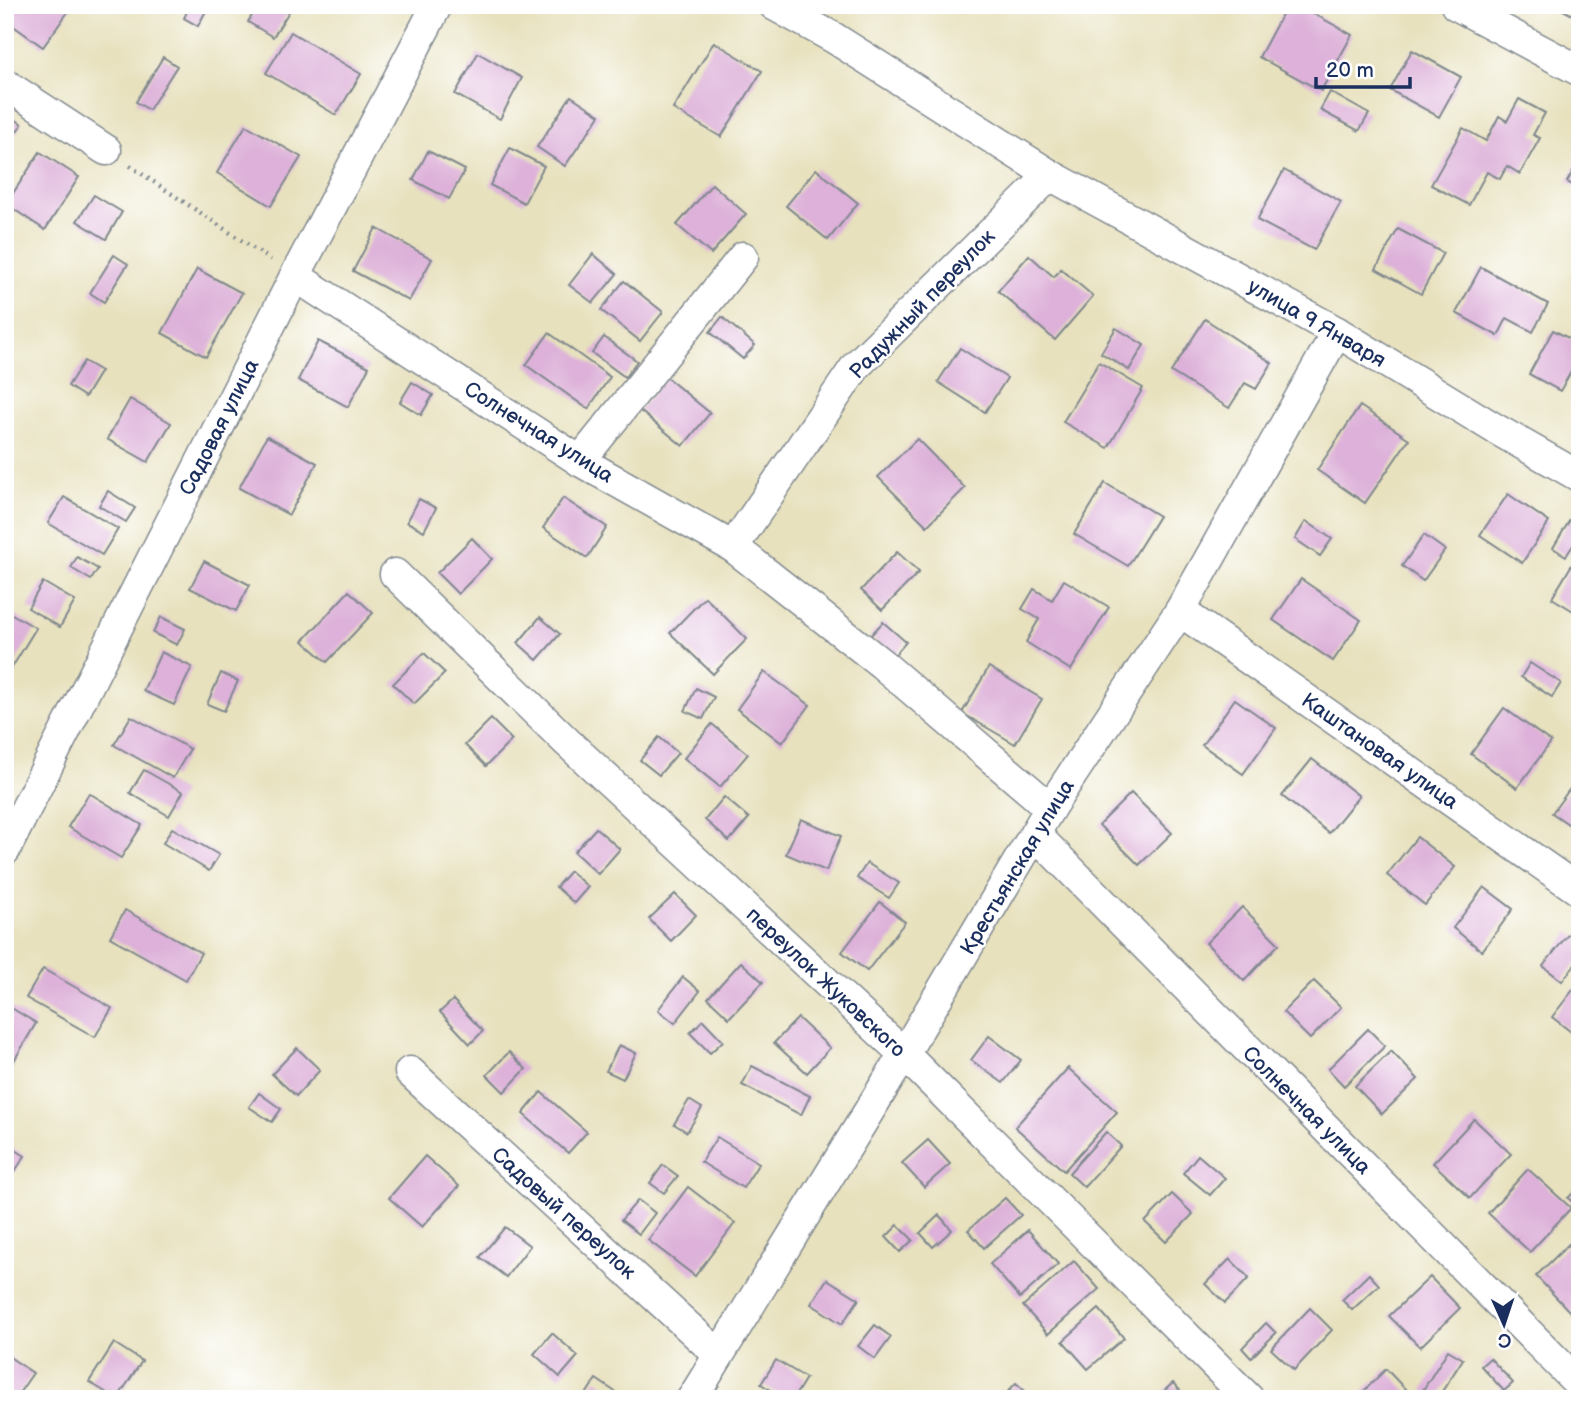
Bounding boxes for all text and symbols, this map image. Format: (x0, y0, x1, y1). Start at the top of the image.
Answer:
scale bar (1316, 46, 1410, 90)
text: 20 m (1326, 58, 1374, 83)
street label: Радужный переулок (844, 224, 1000, 384)
street label: улица 9 Января (1243, 274, 1390, 373)
street label: Садовая улица (174, 355, 265, 499)
street label: Солнечная улица (460, 376, 618, 489)
street label: Каштановая улица (1297, 688, 1463, 815)
street label: Крестьянская улица (955, 775, 1080, 959)
street label: переулок Жуковского (741, 902, 910, 1063)
street label: Солнечная улица (1237, 1041, 1376, 1180)
street label: Садовый переулок (486, 1142, 641, 1285)
north arrow (1470, 1288, 1540, 1358)
text: С (1498, 1328, 1512, 1351)

